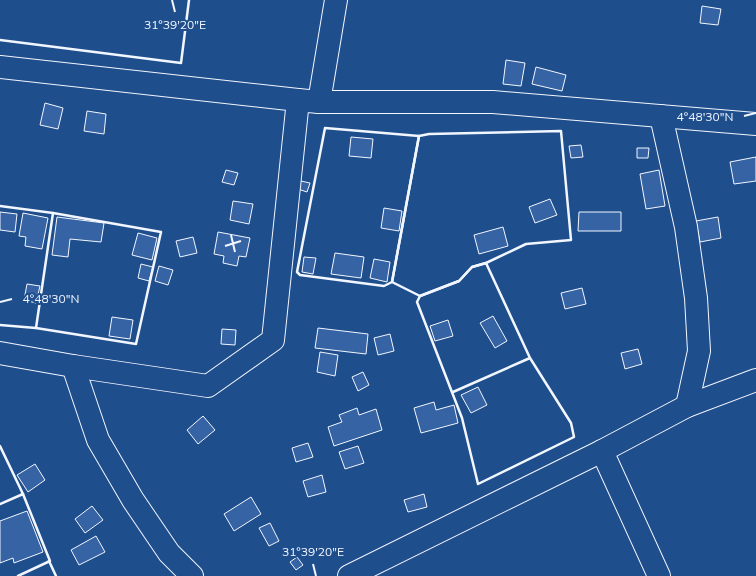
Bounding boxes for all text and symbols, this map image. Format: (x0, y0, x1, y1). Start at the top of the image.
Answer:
text: 31°39'20"E (144, 17, 206, 32)
text: 4°48'30"N (677, 109, 733, 124)
text: 4°48'30"N (23, 291, 79, 306)
text: 31°39'20"E (282, 544, 344, 559)

